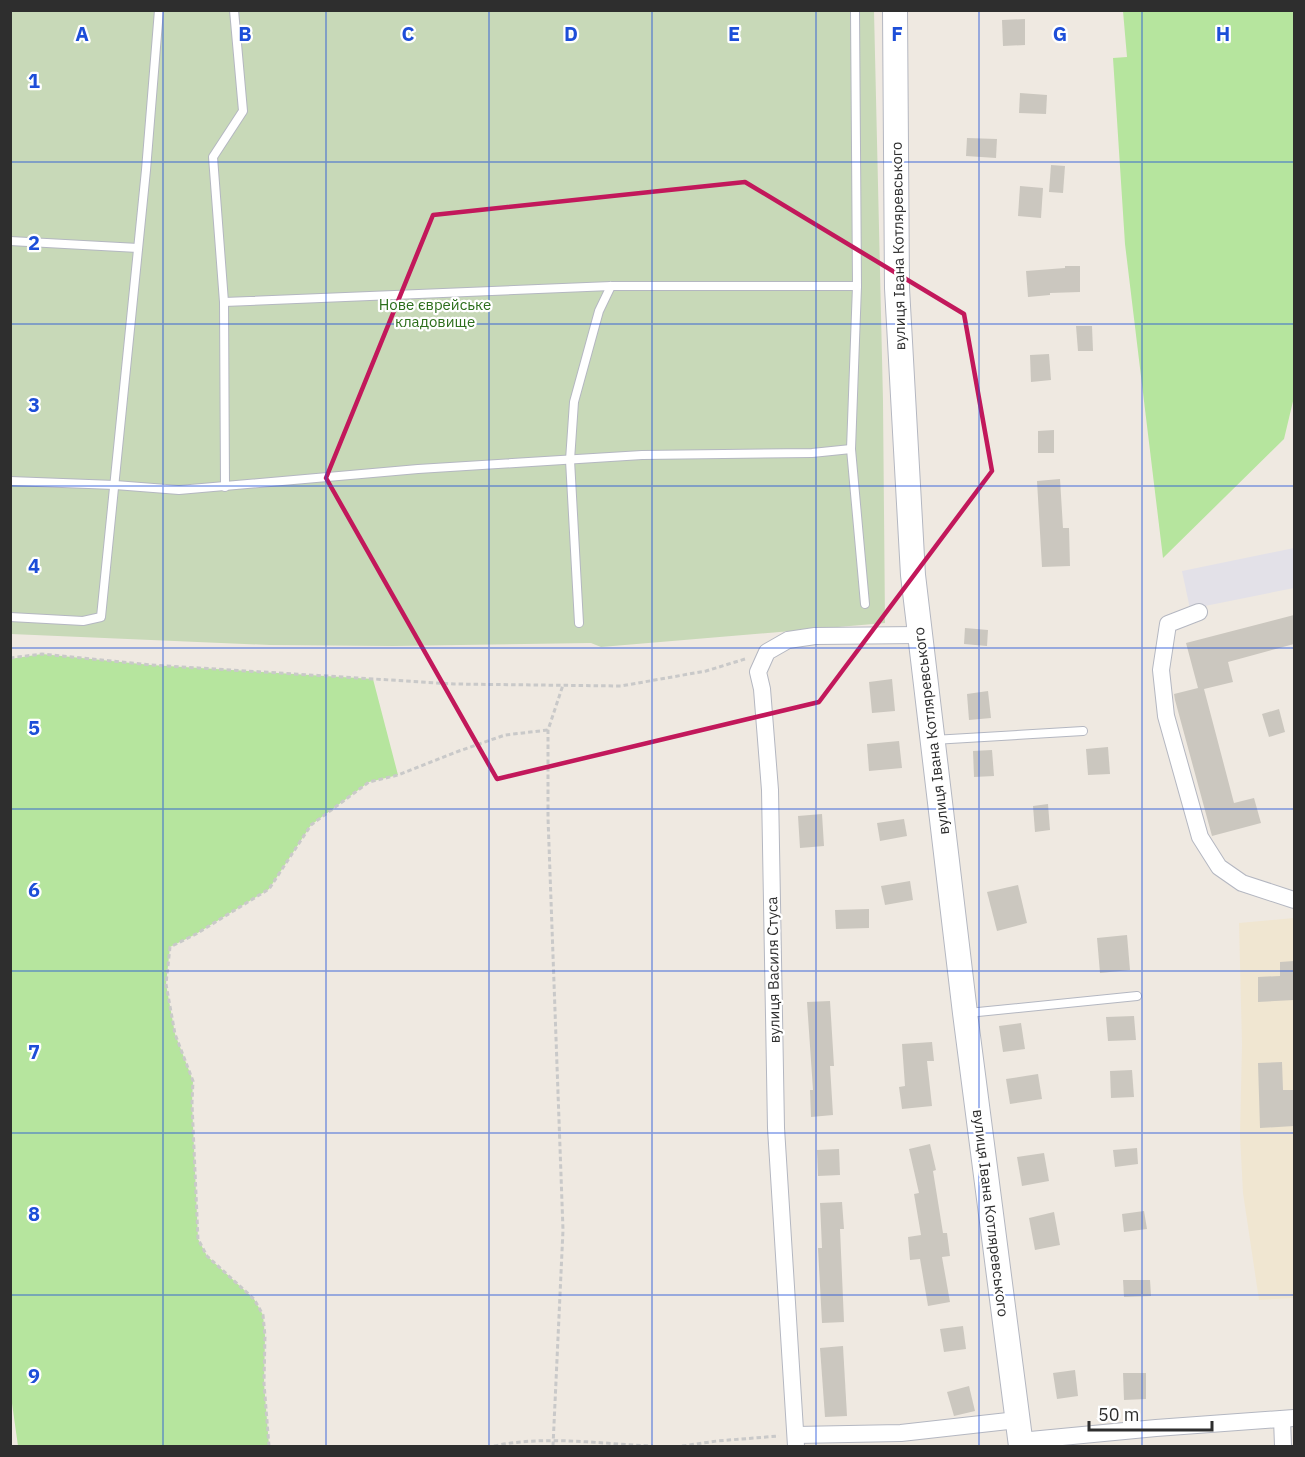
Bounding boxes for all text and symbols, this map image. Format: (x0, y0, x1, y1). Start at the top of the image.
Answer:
text: A (75, 20, 89, 47)
text: B (238, 20, 252, 47)
text: C (401, 20, 415, 47)
text: D (564, 20, 578, 47)
text: E (728, 20, 740, 47)
text: F (891, 20, 903, 47)
text: G (1053, 20, 1067, 47)
text: H (1216, 20, 1230, 47)
text: 1 (28, 67, 40, 94)
street label: вулиця Івана Котляревського (887, 141, 909, 351)
text: 2 (28, 229, 40, 256)
park label: Нове єврейське кладовище (379, 295, 491, 331)
text: 3 (28, 391, 40, 418)
text: 4 (28, 552, 40, 579)
street label: вулиця Івана Котляревського (909, 626, 953, 836)
text: 5 (28, 714, 40, 741)
text: 6 (28, 876, 40, 903)
street label: вулиця Василя Стуса (762, 896, 784, 1044)
text: 7 (28, 1038, 40, 1065)
street label: вулиця Івана Котляревського (969, 1108, 1013, 1318)
text: 8 (28, 1200, 40, 1227)
text: 9 (28, 1362, 40, 1389)
scale bar (1089, 1394, 1212, 1432)
text: 50 m (1098, 1403, 1140, 1426)

